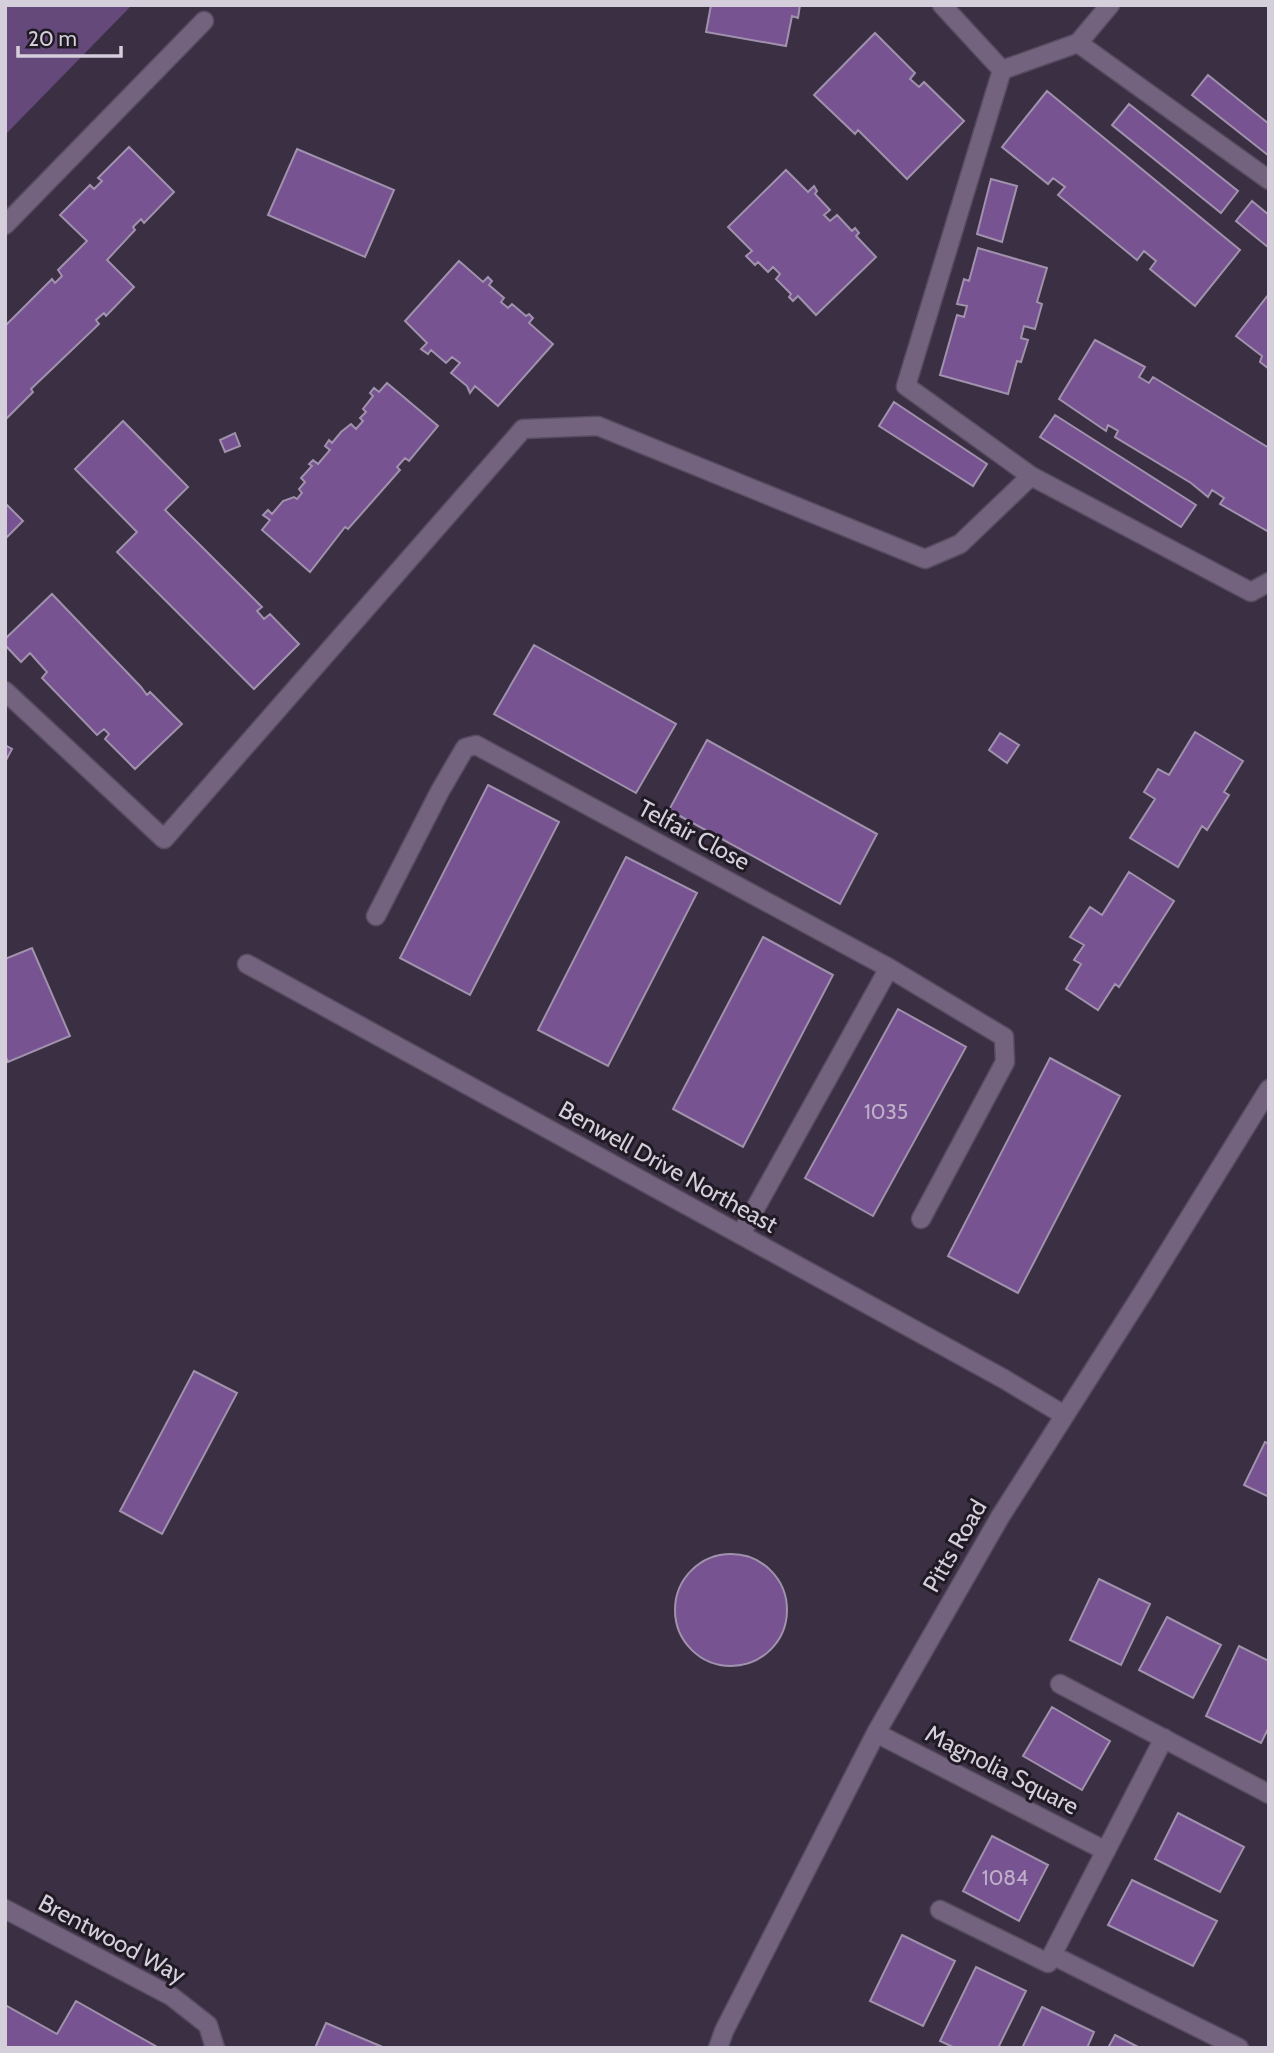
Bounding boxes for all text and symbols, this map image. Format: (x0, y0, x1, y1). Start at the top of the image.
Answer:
scale bar (18, 14, 121, 58)
text: 20 m (28, 26, 77, 51)
street label: Telfair Close (634, 793, 755, 876)
street label: Benwell Drive Northeast (554, 1094, 783, 1239)
house number: 1035 (864, 1099, 908, 1124)
street label: Pitts Road (916, 1494, 993, 1597)
street label: Magnolia Square (921, 1718, 1084, 1821)
house number: 1084 (982, 1865, 1028, 1890)
street label: Brentwood Way (34, 1888, 191, 1989)

